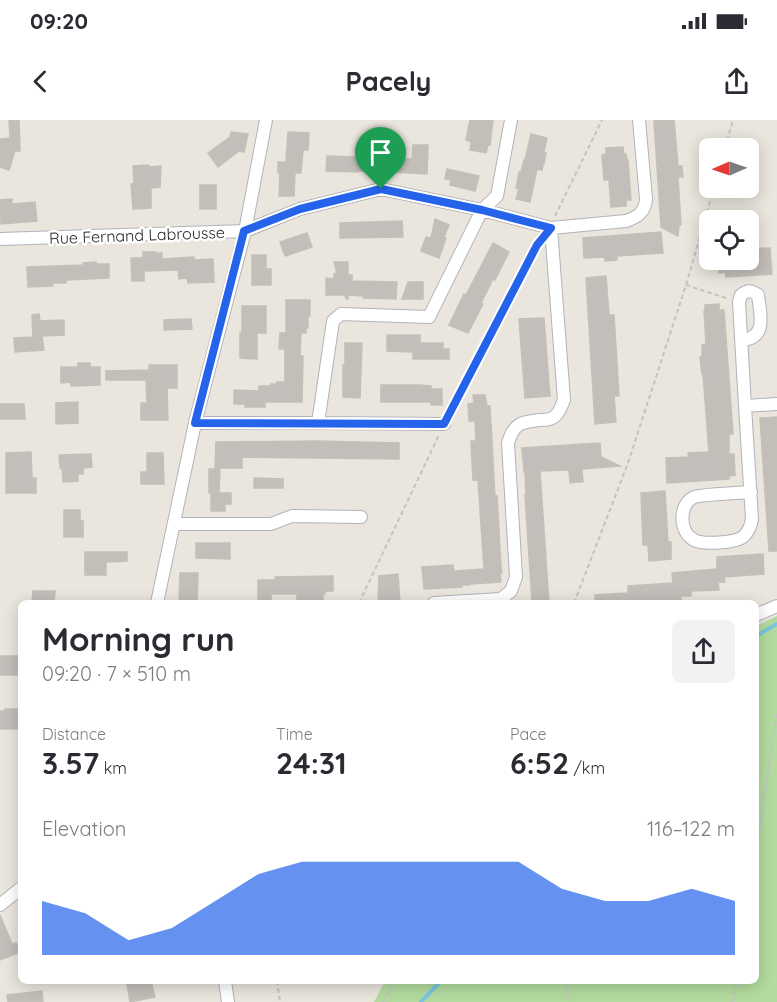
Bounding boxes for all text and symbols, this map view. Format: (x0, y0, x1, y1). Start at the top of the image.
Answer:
text: 09:20 (30, 7, 88, 35)
text: Pacely (346, 64, 431, 98)
icon: back (24, 65, 57, 98)
icon: share (720, 65, 753, 98)
pin (355, 127, 406, 189)
icon: arrive (364, 136, 397, 169)
north arrow (699, 138, 759, 198)
map controls (699, 138, 759, 270)
button: locate (699, 210, 759, 270)
street label: Rue Fernand Labrousse (49, 222, 225, 248)
text: Morning run (42, 618, 235, 659)
button: share (672, 620, 735, 683)
text: 09:20 · 7 × 510 m (42, 661, 191, 686)
text: Distance (42, 724, 106, 744)
text: Time (276, 724, 313, 744)
text: Pace (510, 724, 546, 744)
text: 3.57 (42, 744, 99, 782)
text: 24:31 (276, 744, 347, 782)
text: 6:52 (510, 744, 569, 782)
text: km (99, 758, 127, 778)
text: /km (569, 758, 605, 778)
text: Elevation (42, 816, 126, 841)
text: 116–122 m (647, 816, 735, 841)

